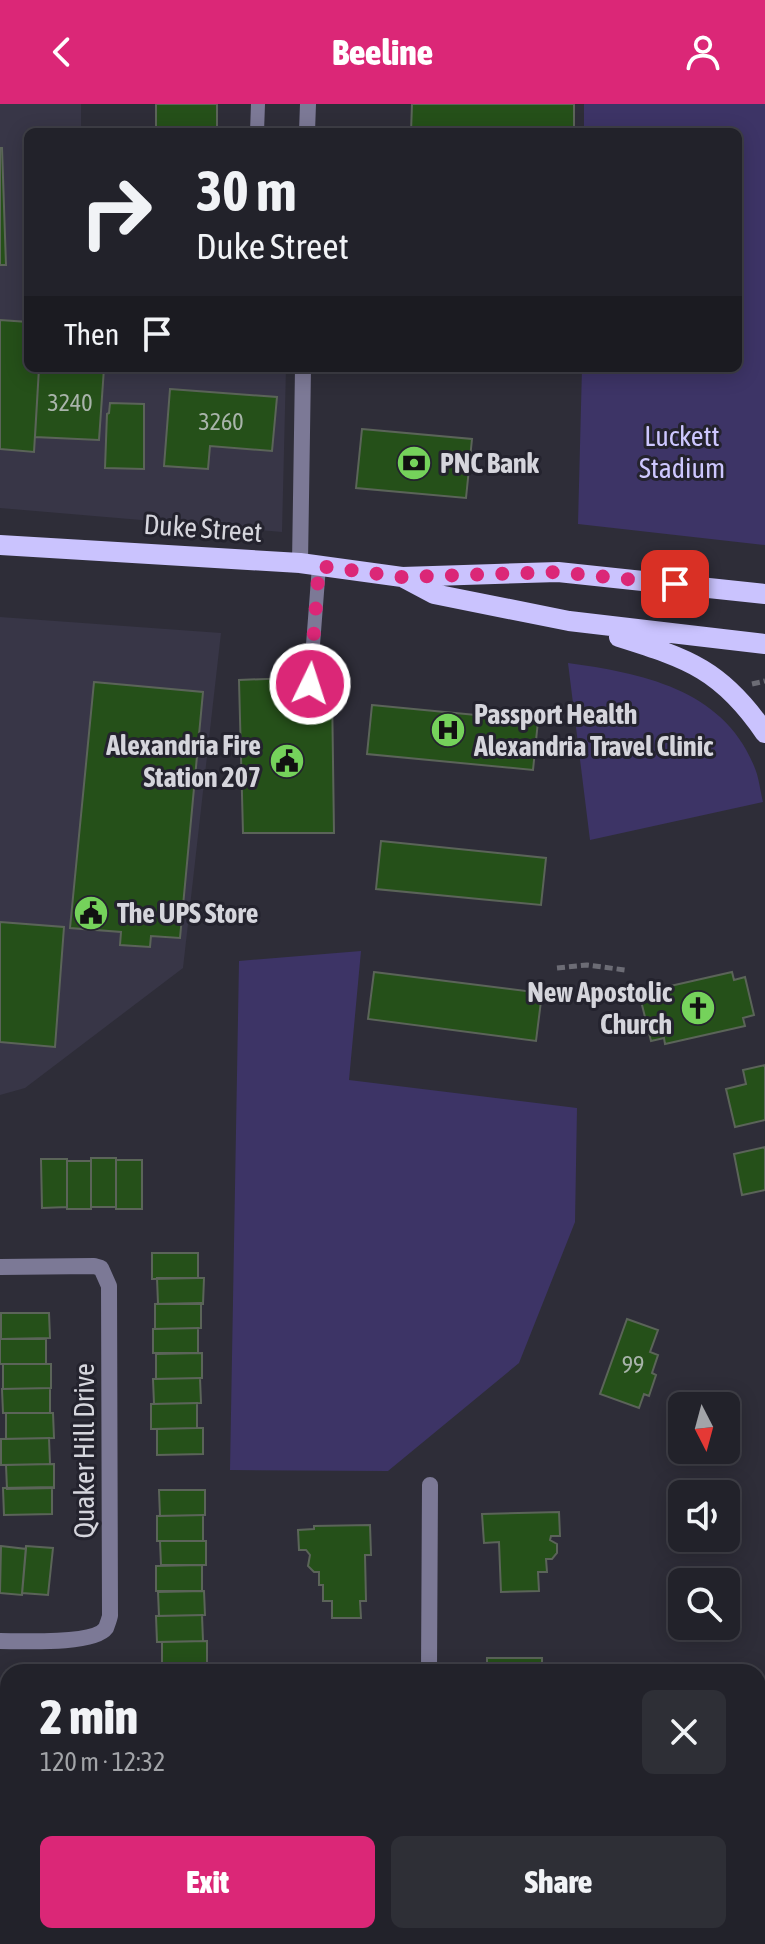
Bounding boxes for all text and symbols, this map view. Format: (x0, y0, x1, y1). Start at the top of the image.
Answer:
icon: back (40, 30, 84, 74)
icon: person (681, 30, 725, 74)
text: Beeline (332, 31, 433, 73)
text: 30 m (196, 159, 297, 223)
icon: right (64, 160, 168, 264)
text: Duke Street (196, 225, 349, 267)
icon: arrive (135, 312, 179, 356)
text: Then (64, 317, 119, 351)
house number: 3240 (47, 389, 93, 416)
house number: 3260 (198, 408, 244, 435)
park label: Luckett Stadium (639, 420, 725, 484)
bank icon: PNC Bank (395, 444, 433, 482)
place label: PNC Bank (440, 447, 540, 479)
street label: Duke Street (143, 508, 263, 548)
pin (641, 550, 709, 618)
icon: arrive (653, 562, 697, 606)
position arrow (268, 642, 352, 726)
place label: Passport Health Alexandria Travel Clinic (473, 698, 714, 762)
hospital icon: Passport Health Alexandria Travel Clinic (429, 711, 467, 749)
place label: Alexandria Fire Station 207 (105, 729, 261, 793)
public building icon: Alexandria Fire Station 207 (268, 742, 306, 780)
public building icon: The UPS Store (72, 894, 110, 932)
place label: The UPS Store (117, 897, 258, 929)
place label: New Apostolic Church (527, 976, 673, 1040)
church icon: New Apostolic Church (679, 989, 717, 1027)
house number: 99 (622, 1351, 644, 1378)
street label: Quaker Hill Drive (68, 1363, 100, 1539)
north arrow (668, 1392, 740, 1464)
map controls (668, 1392, 740, 1640)
button: sound (668, 1480, 740, 1552)
button: search (668, 1568, 740, 1640)
text: 2 min (40, 1689, 138, 1744)
button: close (642, 1690, 726, 1774)
text: 120 m · 12:32 (40, 1747, 165, 1777)
button: Exit (40, 1836, 375, 1928)
button: Share (391, 1836, 726, 1928)

